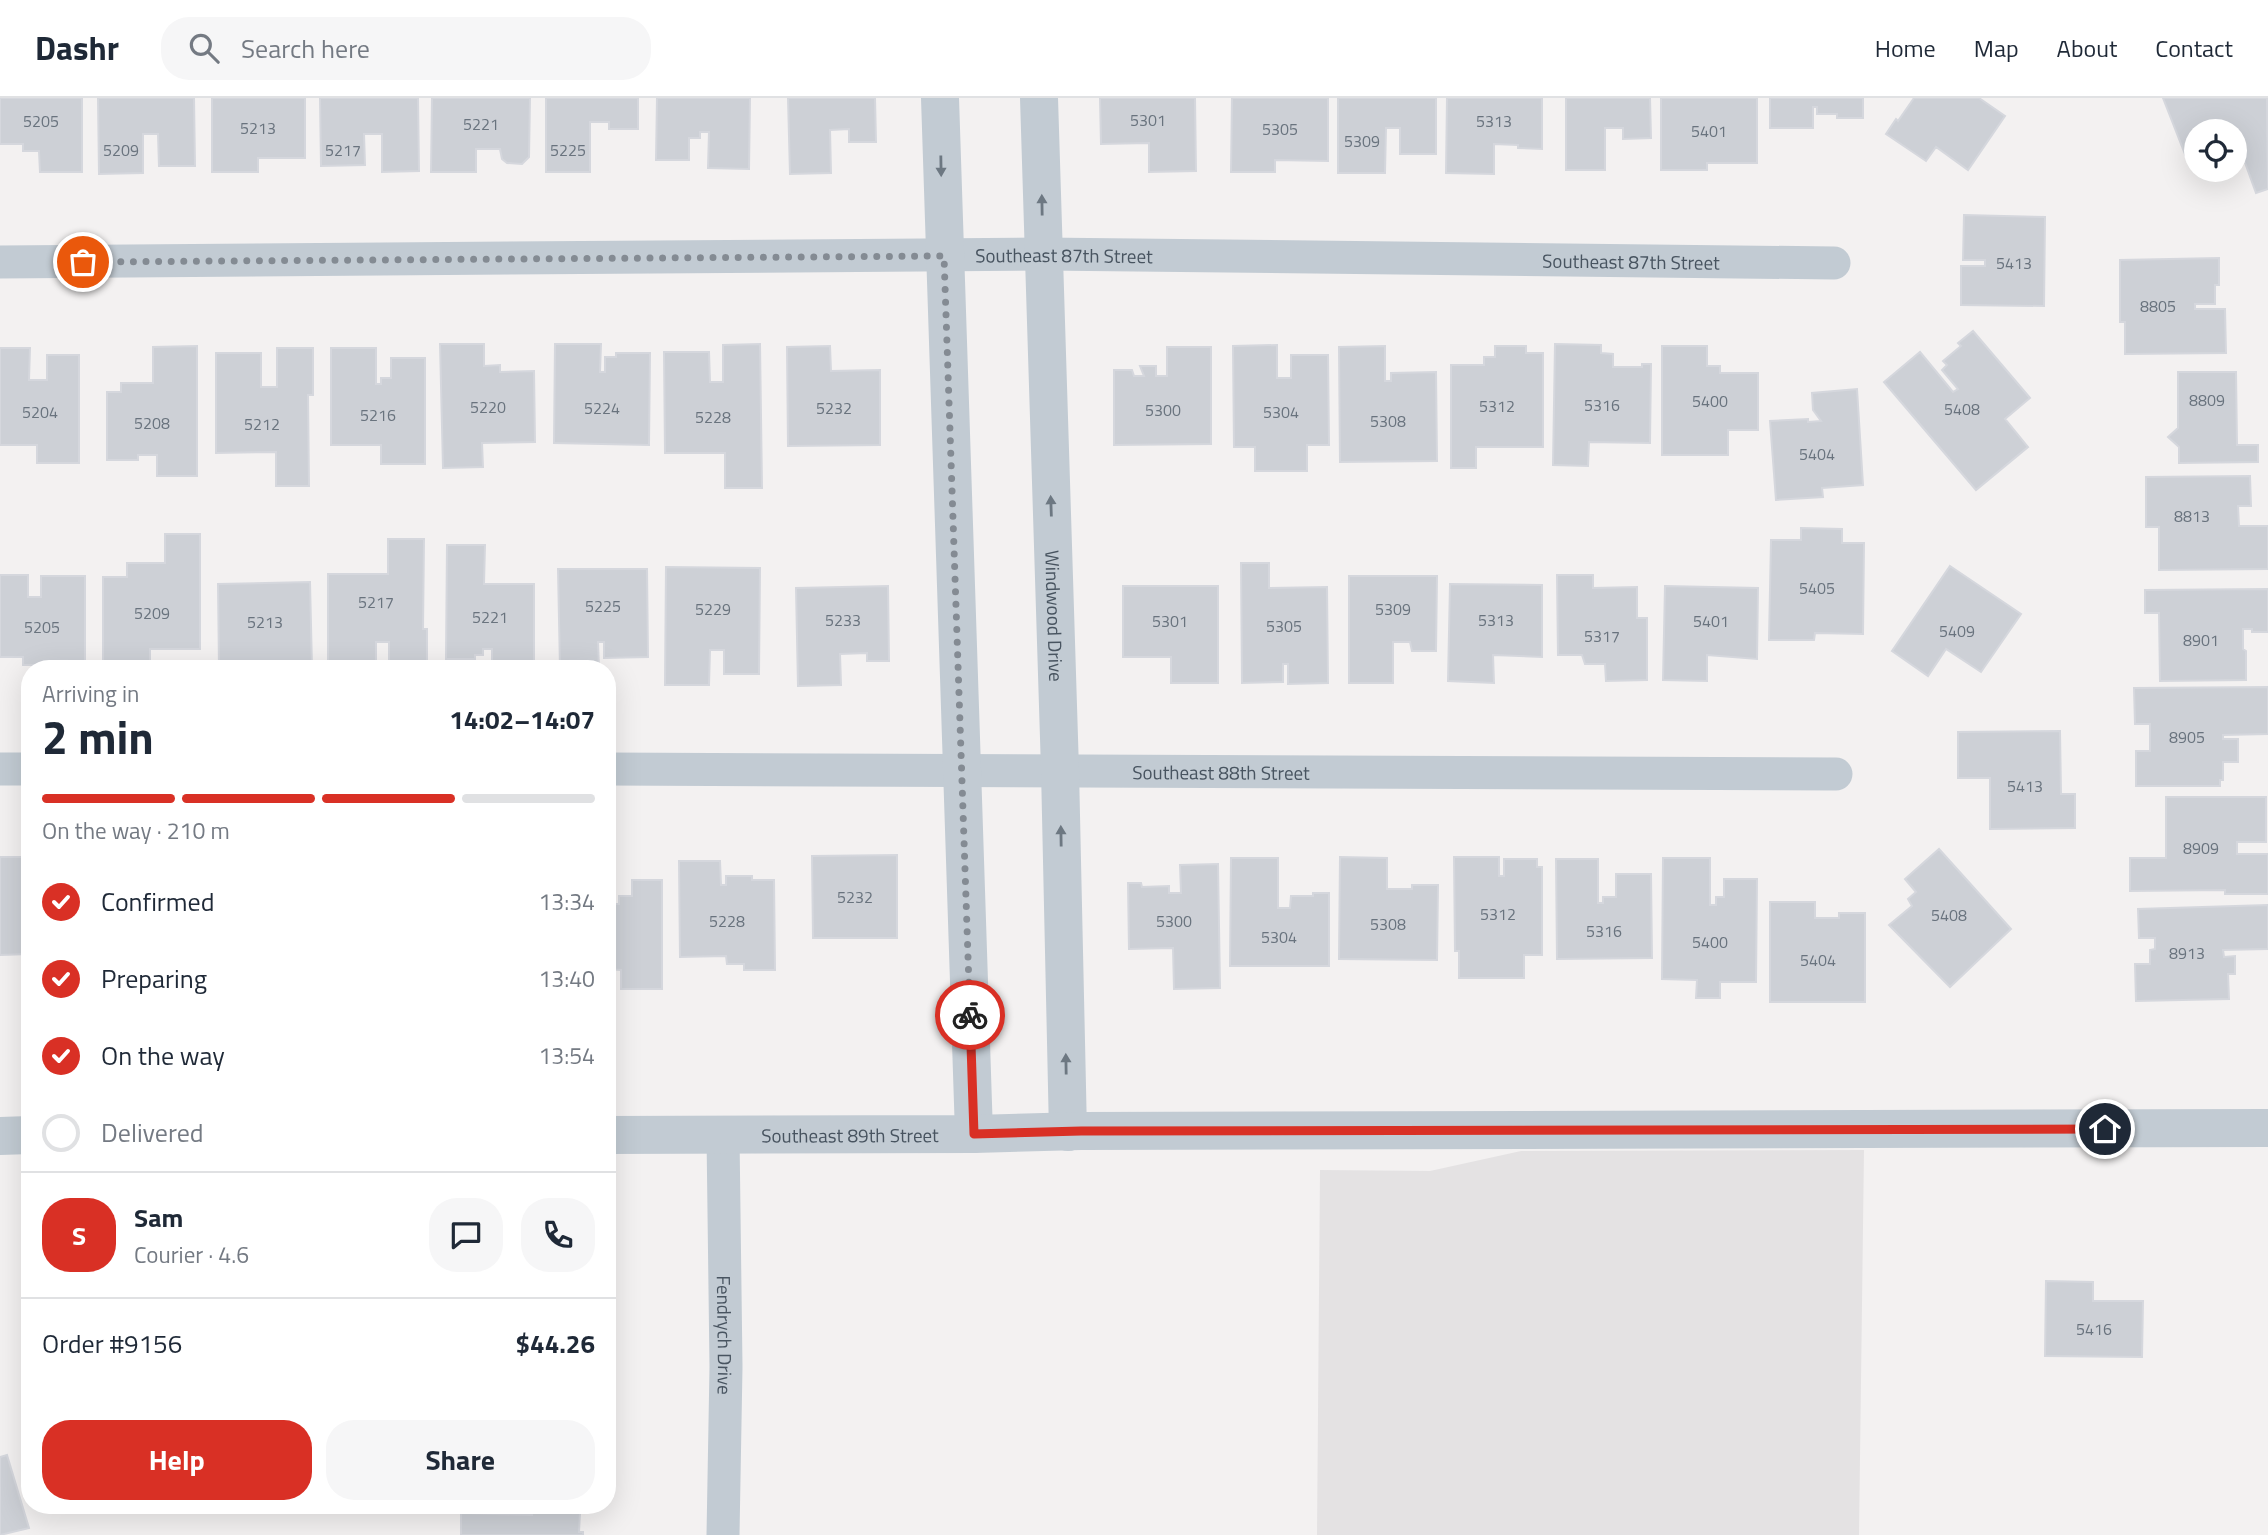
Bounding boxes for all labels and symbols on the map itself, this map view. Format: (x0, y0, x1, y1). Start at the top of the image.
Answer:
house number: 5301 (1130, 108, 1166, 132)
house number: 5205 (23, 109, 59, 133)
house number: 5313 (1476, 109, 1512, 133)
house number: 5221 (463, 112, 499, 136)
house number: 5213 (240, 116, 276, 140)
house number: 5305 (1262, 117, 1298, 141)
house number: 5401 (1691, 119, 1727, 143)
house number: 5309 (1344, 129, 1380, 153)
house number: 5209 (103, 138, 139, 162)
house number: 5217 (325, 138, 361, 162)
house number: 5225 (550, 138, 586, 162)
one-way arrow (936, 155, 947, 177)
one-way arrow (1036, 194, 1047, 216)
pin (53, 232, 113, 292)
street label: Southeast 87th Street (975, 239, 1153, 270)
street label: Southeast 87th Street (1542, 245, 1720, 276)
house number: 5413 (1996, 251, 2032, 275)
house number: 8805 (2140, 294, 2176, 318)
house number: 8809 (2189, 388, 2225, 412)
house number: 5400 (1692, 389, 1728, 413)
house number: 5316 (1584, 393, 1620, 417)
house number: 5312 (1479, 394, 1515, 418)
house number: 5220 (470, 395, 506, 419)
house number: 5224 (584, 396, 620, 420)
house number: 5232 (816, 396, 852, 420)
house number: 5408 (1944, 397, 1980, 421)
house number: 5300 (1145, 398, 1181, 422)
house number: 5204 (22, 400, 58, 424)
house number: 5304 (1263, 400, 1299, 424)
house number: 5216 (360, 403, 396, 427)
house number: 5228 (695, 405, 731, 429)
house number: 5308 (1370, 409, 1406, 433)
house number: 5208 (134, 411, 170, 435)
house number: 5212 (244, 412, 280, 436)
house number: 5404 (1799, 442, 1835, 466)
one-way arrow (1045, 495, 1057, 517)
house number: 8813 (2174, 504, 2210, 528)
street label: Windwood Drive (1039, 550, 1072, 682)
house number: 5405 (1799, 576, 1835, 600)
house number: 5217 (358, 590, 394, 614)
house number: 5225 (585, 594, 621, 618)
house number: 5229 (695, 597, 731, 621)
house number: 5309 (1375, 597, 1411, 621)
house number: 5209 (134, 601, 170, 625)
house number: 5221 (472, 605, 508, 629)
house number: 5233 (825, 608, 861, 632)
house number: 5313 (1478, 608, 1514, 632)
house number: 5301 (1152, 609, 1188, 633)
house number: 5401 (1693, 609, 1729, 633)
house number: 5213 (247, 610, 283, 634)
house number: 5305 (1266, 614, 1302, 638)
house number: 5205 (24, 615, 60, 639)
house number: 5409 (1939, 619, 1975, 643)
house number: 5317 (1584, 624, 1620, 648)
house number: 8901 (2183, 628, 2219, 652)
house number: 8905 (2169, 725, 2205, 749)
street label: Southeast 88th Street (1132, 757, 1310, 786)
house number: 5413 (2007, 774, 2043, 798)
one-way arrow (1055, 825, 1067, 847)
house number: 8909 (2183, 836, 2219, 860)
house number: 5232 (837, 885, 873, 909)
house number: 5312 (1480, 902, 1516, 926)
house number: 5408 (1931, 903, 1967, 927)
house number: 5228 (709, 909, 745, 933)
house number: 5300 (1156, 909, 1192, 933)
house number: 5308 (1370, 912, 1406, 936)
house number: 5316 (1586, 919, 1622, 943)
house number: 5304 (1261, 925, 1297, 949)
house number: 5400 (1692, 930, 1728, 954)
house number: 8913 (2169, 941, 2205, 965)
house number: 5404 (1800, 948, 1836, 972)
courier (935, 980, 1005, 1050)
one-way arrow (1060, 1052, 1072, 1074)
pin (2075, 1099, 2135, 1159)
street label: Southeast 89th Street (761, 1120, 939, 1149)
street label: Fendrych Drive (710, 1275, 741, 1395)
house number: 5416 (2076, 1317, 2112, 1341)

